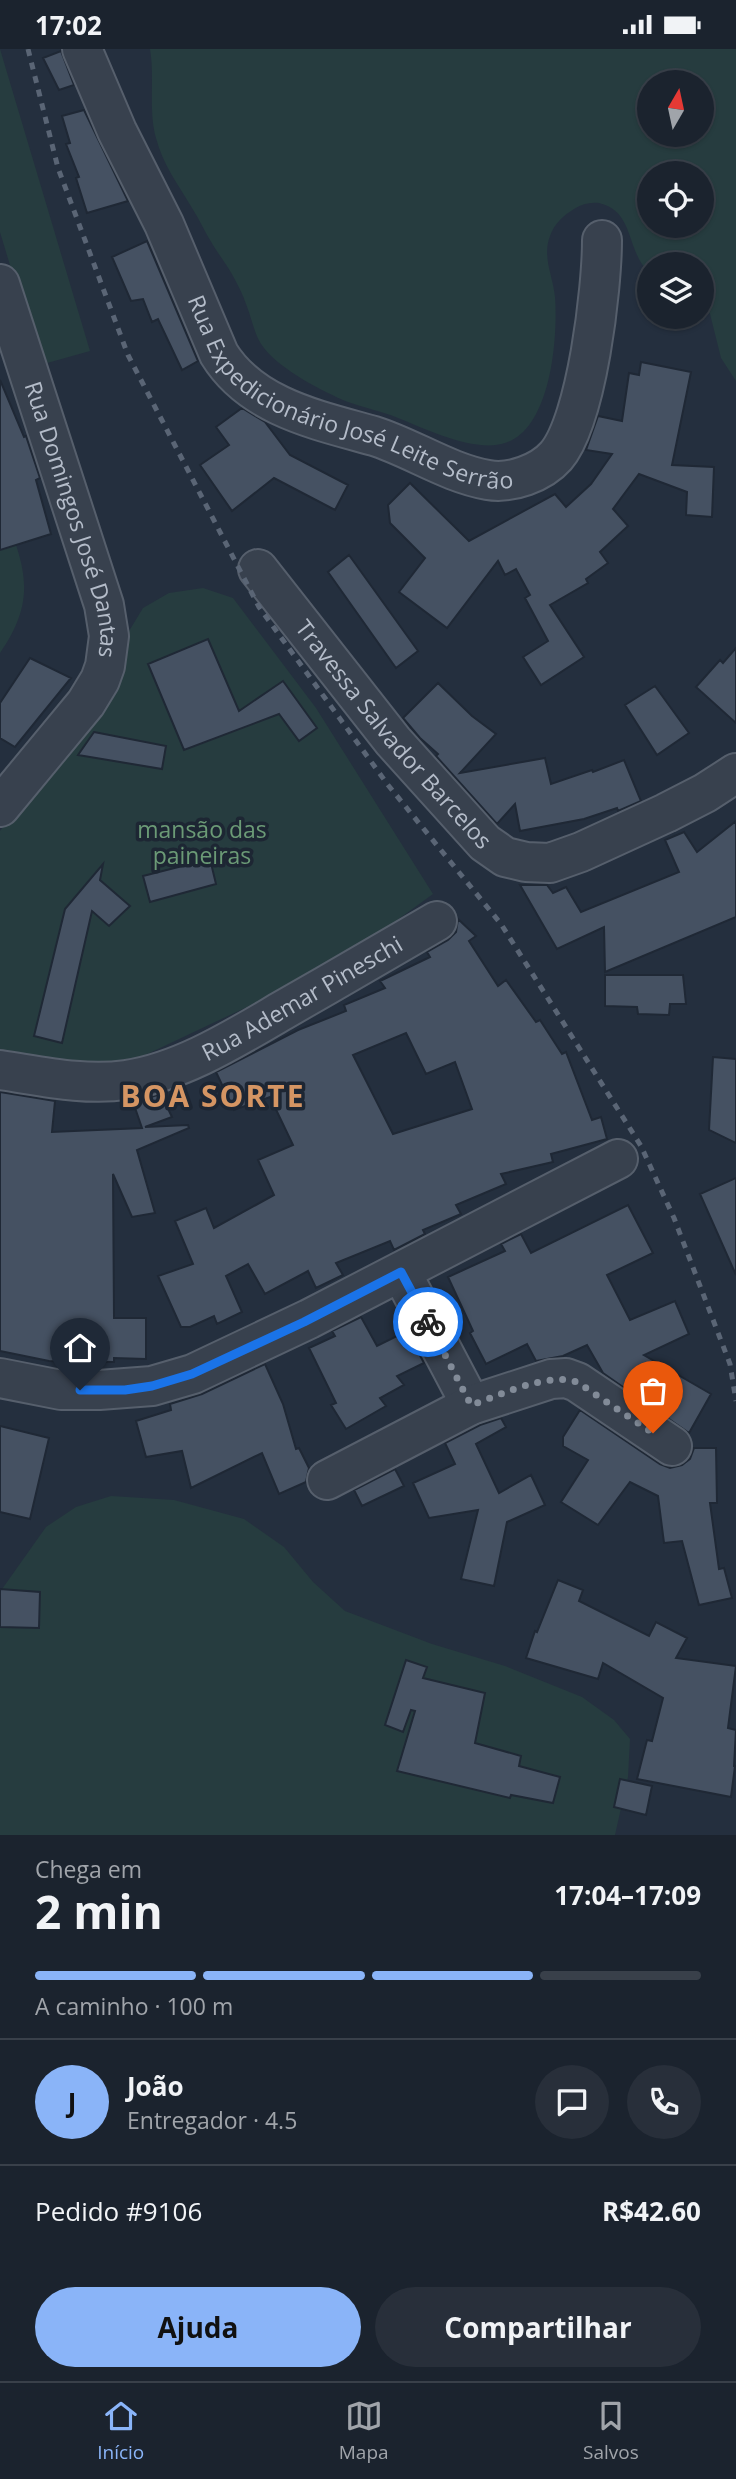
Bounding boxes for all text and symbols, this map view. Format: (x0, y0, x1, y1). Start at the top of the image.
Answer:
text: 17:02 (35, 7, 102, 43)
north arrow (637, 70, 714, 147)
map controls (637, 70, 714, 329)
button: locate (637, 161, 714, 238)
button: layers (637, 252, 714, 329)
street label: Rua Expedicionário José Leite Serrão (181, 290, 515, 496)
street label: Rua Domingos José Dantas (18, 377, 126, 660)
street label: Travessa Salvador Barcelos (289, 613, 500, 855)
park label: mansão das paineiras (137, 813, 267, 871)
street label: Rua Ademar Pineschi (196, 928, 408, 1068)
district label: BOA SORTE (121, 1075, 305, 1116)
courier (393, 1287, 463, 1357)
icon: bike (409, 1303, 447, 1341)
pin (50, 1318, 110, 1390)
icon: home (61, 1329, 99, 1367)
pin (623, 1361, 683, 1433)
icon: bag (634, 1372, 672, 1410)
text: Chega em (35, 1853, 142, 1885)
text: 17:04–17:09 (554, 1877, 701, 1913)
text: 2 min (35, 1880, 163, 1942)
text: A caminho · 100 m (35, 1990, 233, 2022)
button: chat (535, 2065, 609, 2139)
button: phone (627, 2065, 701, 2139)
text: João (127, 2068, 184, 2104)
text: J (68, 2084, 76, 2120)
text: Entregador · 4.5 (127, 2104, 297, 2136)
text: Pedido #9106 (35, 2193, 202, 2229)
text: R$42.60 (602, 2193, 701, 2229)
button: Ajuda (35, 2287, 361, 2367)
button: Compartilhar (375, 2287, 701, 2367)
tab: Início (97, 2397, 144, 2465)
tab: Mapa (339, 2397, 389, 2465)
tab: Salvos (583, 2397, 639, 2465)

